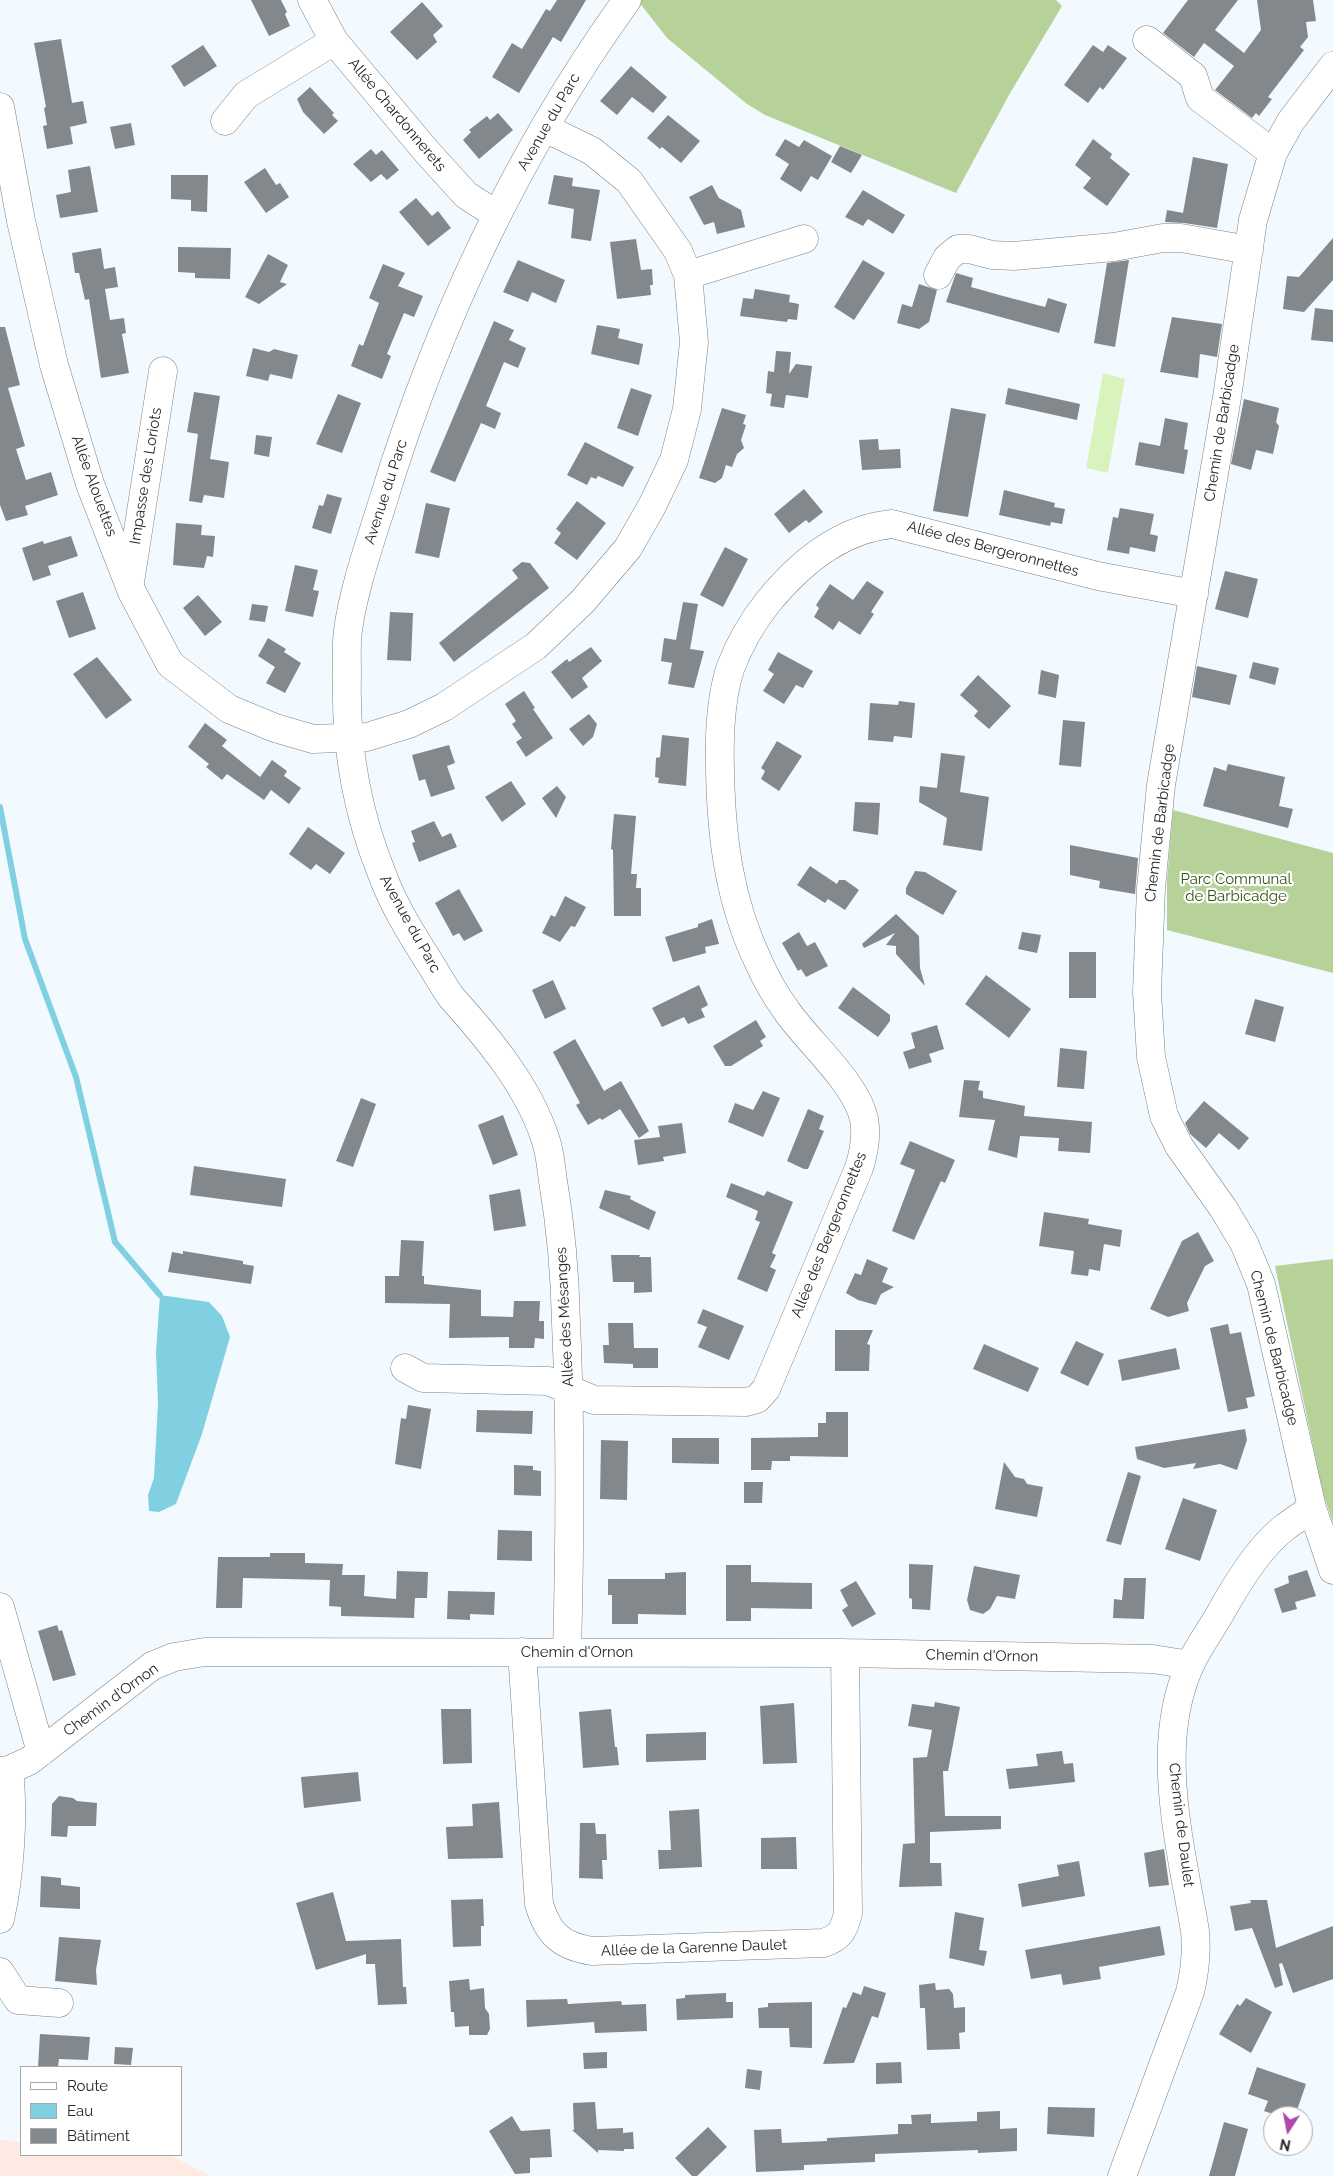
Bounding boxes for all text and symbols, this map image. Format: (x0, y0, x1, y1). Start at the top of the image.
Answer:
street label: Allée Chardonnerets (344, 55, 450, 175)
street label: Avenue du Parc (514, 70, 584, 174)
street label: Chemin de Barbicadge (1201, 343, 1243, 503)
street label: Impasse des Loriots (126, 406, 166, 546)
street label: Allée Alouettes (67, 433, 121, 539)
street label: Avenue du Parc (361, 437, 411, 547)
street label: Allée des Bergeronnettes (905, 517, 1081, 581)
street label: Chemin de Barbicadge (1141, 743, 1179, 903)
park label: Parc Communal de Barbicadge (1180, 870, 1292, 905)
street label: Avenue du Parc (376, 872, 444, 976)
street label: Allée des Bergeronnettes (788, 1150, 870, 1320)
street label: Allée des Mésanges (552, 1246, 578, 1388)
street label: Chemin de Barbicadge (1246, 1269, 1302, 1427)
street label: Chemin d'Ornon (521, 1643, 633, 1661)
street label: Chemin d'Ornon (926, 1646, 1038, 1666)
street label: Chemin d'Ornon (60, 1660, 162, 1740)
street label: Chemin de Daulet (1164, 1762, 1198, 1888)
street label: Allée de la Garenne Daulet (601, 1936, 787, 1960)
legend (20, 2066, 182, 2156)
text: Route (67, 2077, 108, 2095)
text: Eau (67, 2102, 93, 2120)
north arrow (1263, 2106, 1313, 2156)
text: Bâtiment (67, 2127, 130, 2145)
text: N (1279, 2136, 1292, 2154)

